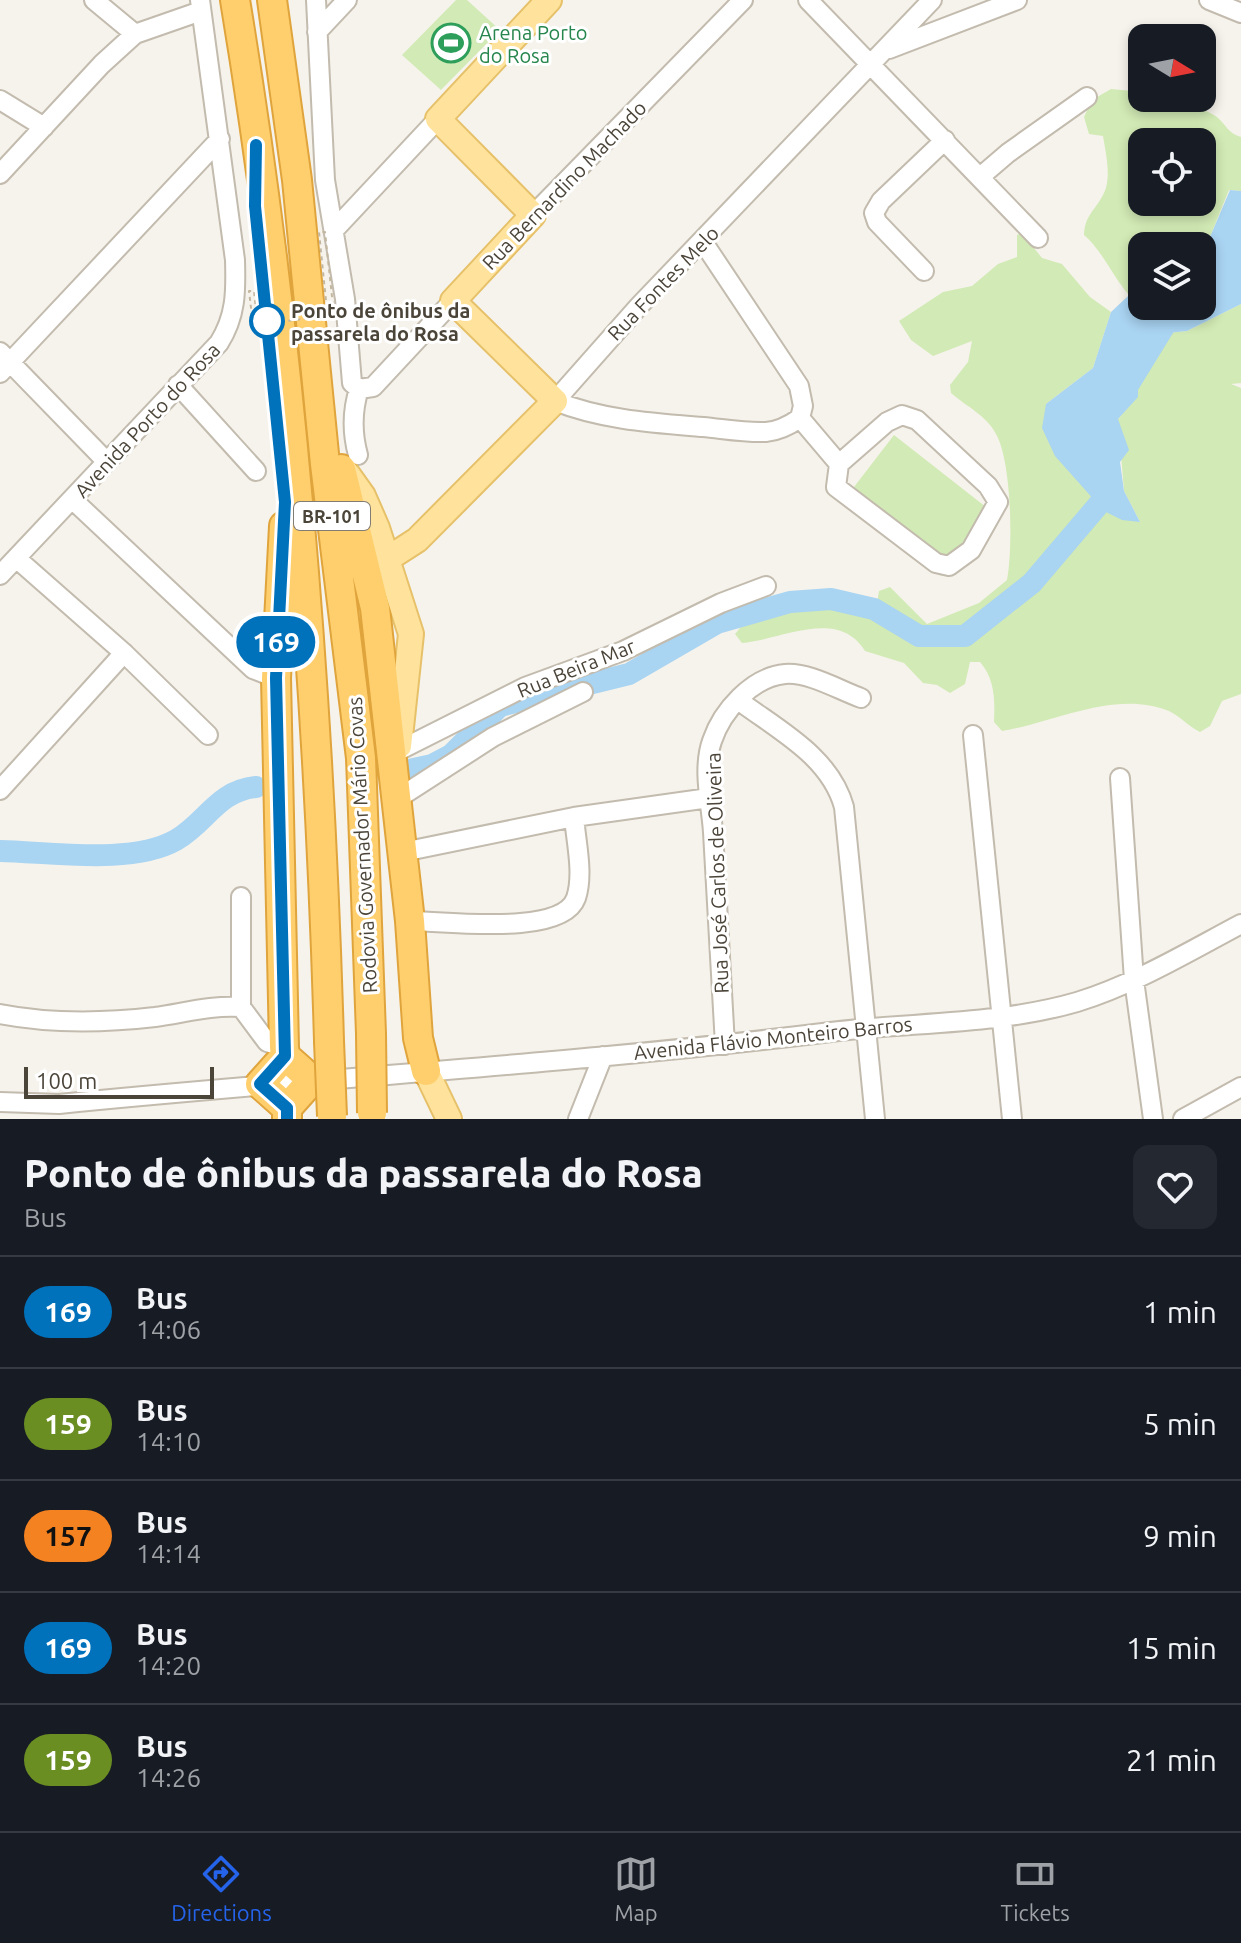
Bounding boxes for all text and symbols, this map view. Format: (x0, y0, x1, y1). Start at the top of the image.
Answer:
place label: Arena Porto do Rosa (479, 21, 587, 67)
sports icon: Arena Porto do Rosa (430, 22, 472, 64)
north arrow (1128, 24, 1216, 112)
map controls (1128, 24, 1216, 320)
street label: Rua Bernardino Machado (477, 96, 651, 274)
button: locate (1128, 128, 1216, 216)
street label: Rua Fontes Melo (603, 221, 723, 345)
button: layers (1128, 232, 1216, 320)
place label: Ponto de ônibus da passarela do Rosa (291, 299, 470, 345)
marker: Ponto de ônibus da passarela do Rosa (250, 304, 284, 338)
street label: Avenida Porto do Rosa (70, 338, 224, 502)
road number: BR-101 (294, 502, 370, 530)
line badge: 169 (230, 616, 322, 668)
text: 169 (252, 626, 300, 657)
street label: Rua Beira Mar (514, 634, 639, 702)
street label: Rodovia Governador Mário Covas (343, 696, 381, 994)
street label: Rua José Carlos de Oliveira (701, 752, 733, 994)
street label: Avenida Flávio Monteiro Barros (633, 1012, 913, 1064)
scale bar (24, 1063, 214, 1099)
text: 100 m (36, 1068, 97, 1093)
button: heart (1133, 1145, 1217, 1229)
text: Ponto de ônibus da passarela do Rosa (24, 1152, 703, 1194)
text: Bus (24, 1203, 67, 1232)
text: Bus (136, 1281, 188, 1315)
text: 1 min (1143, 1295, 1217, 1329)
text: 169 (44, 1296, 92, 1327)
text: 14:06 (136, 1315, 201, 1344)
text: Bus (136, 1393, 188, 1427)
text: 5 min (1143, 1407, 1217, 1441)
text: 159 (44, 1408, 92, 1439)
text: 14:10 (136, 1427, 201, 1456)
text: Bus (136, 1505, 188, 1539)
text: 9 min (1143, 1519, 1217, 1553)
text: 157 (44, 1520, 92, 1551)
text: 14:14 (136, 1539, 201, 1568)
text: Bus (136, 1617, 188, 1651)
text: 15 min (1126, 1631, 1217, 1665)
text: 169 (44, 1632, 92, 1663)
text: 14:20 (136, 1651, 201, 1680)
text: Bus (136, 1729, 188, 1763)
text: 21 min (1126, 1743, 1217, 1777)
text: 159 (44, 1744, 92, 1775)
text: 14:26 (136, 1763, 201, 1792)
tab: Directions (171, 1852, 272, 1925)
tab: Map (614, 1852, 658, 1925)
tab: Tickets (1000, 1852, 1070, 1925)

